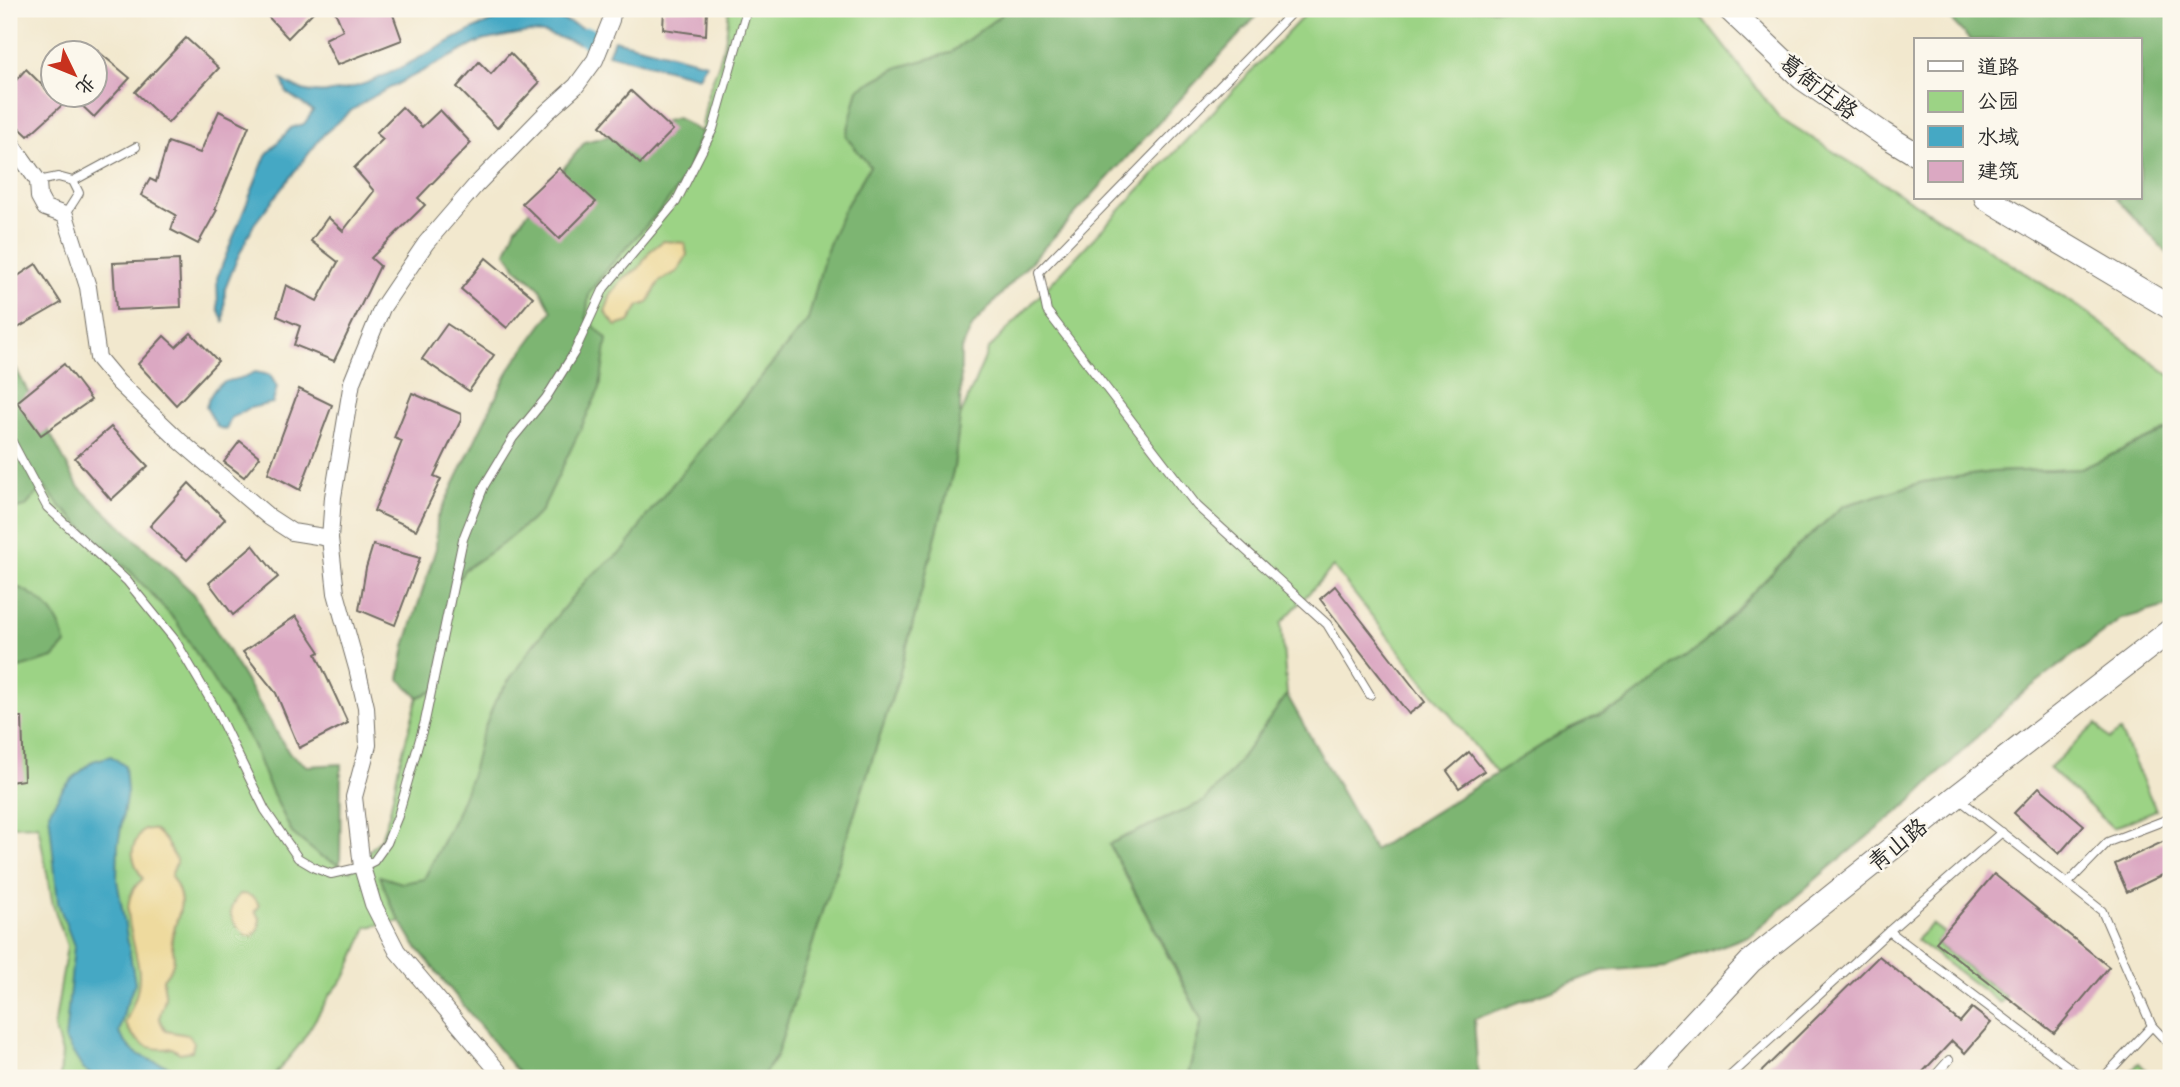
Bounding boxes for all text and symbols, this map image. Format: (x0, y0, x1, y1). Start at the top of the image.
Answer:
north arrow (38, 38, 108, 108)
legend (1914, 38, 2142, 200)
street label: 葛衙庄路 (1774, 47, 1864, 125)
text: 道路 (1977, 53, 2019, 80)
text: 北 (71, 70, 102, 101)
text: 公园 (1977, 87, 2019, 114)
text: 水域 (1977, 123, 2019, 150)
text: 建筑 (1977, 157, 2019, 184)
street label: 青山路 (1861, 811, 1933, 877)

